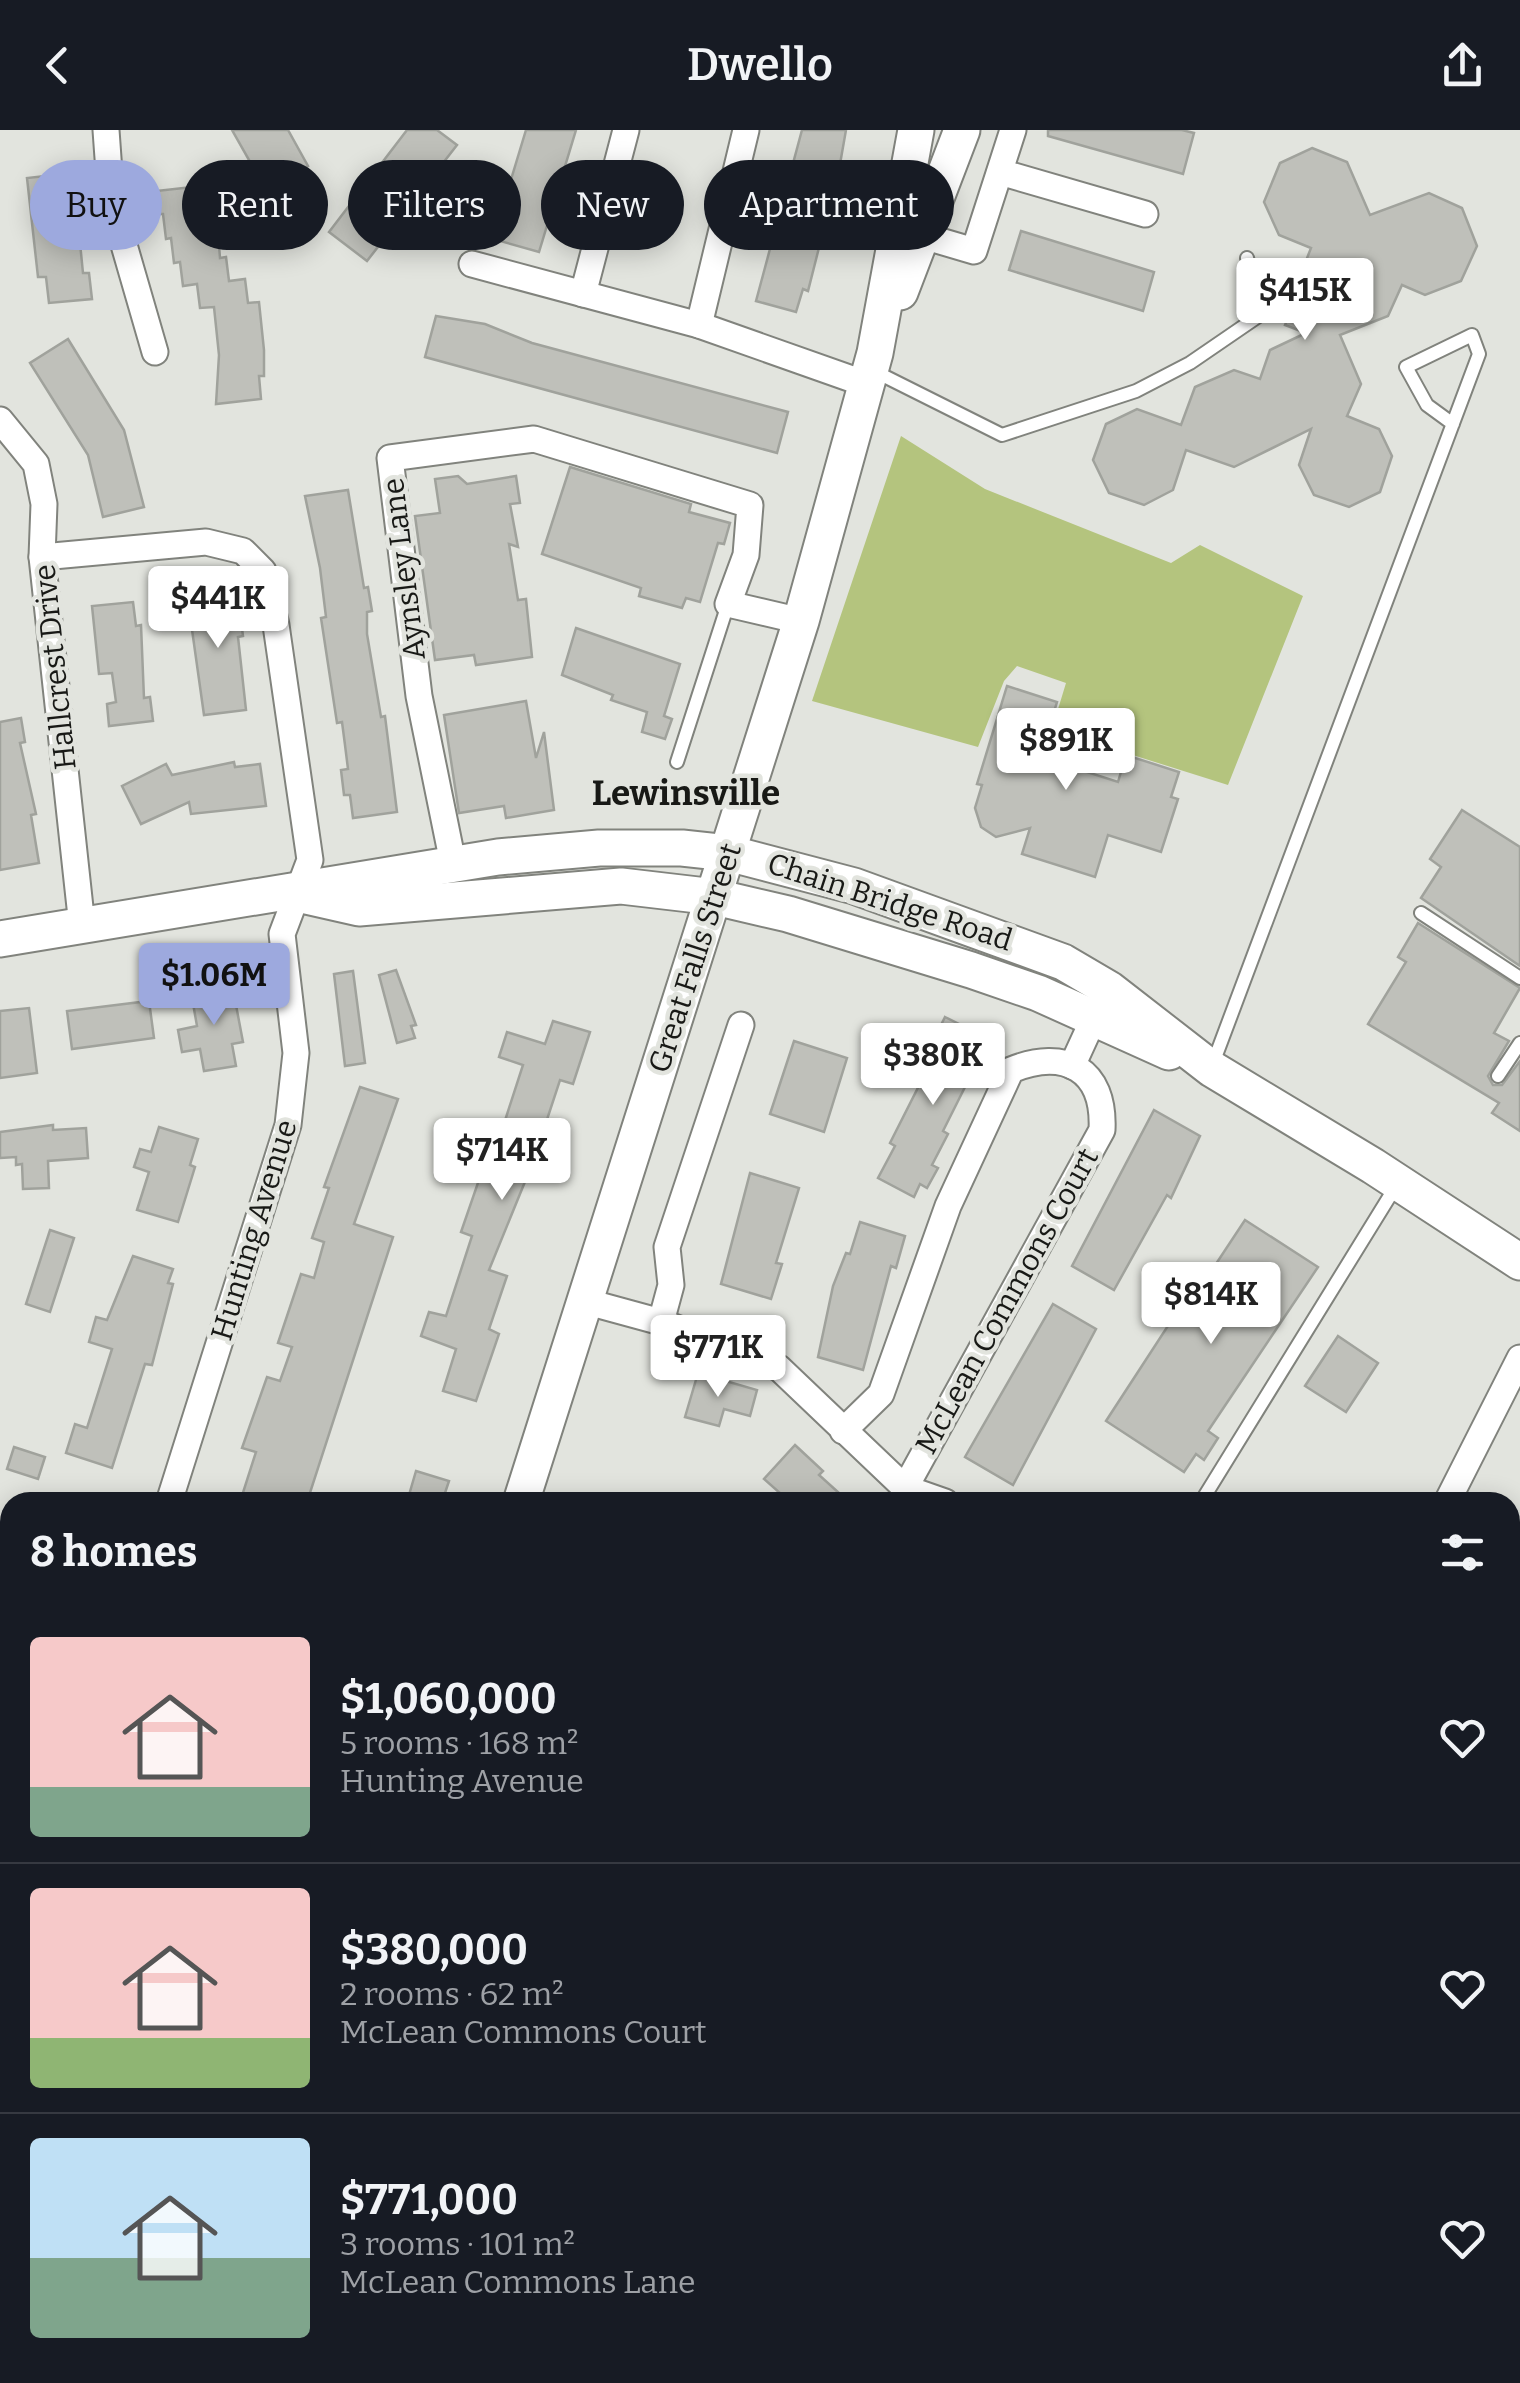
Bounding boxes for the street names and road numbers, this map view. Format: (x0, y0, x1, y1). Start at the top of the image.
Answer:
street label: Aynsley Lane (375, 476, 433, 662)
street label: Hallcrest Drive (26, 563, 84, 771)
street label: Great Falls Street (641, 839, 749, 1077)
street label: Chain Bridge Road (763, 845, 1017, 959)
street label: Hunting Avenue (203, 1115, 305, 1345)
street label: McLean Commons Court (908, 1142, 1106, 1460)

